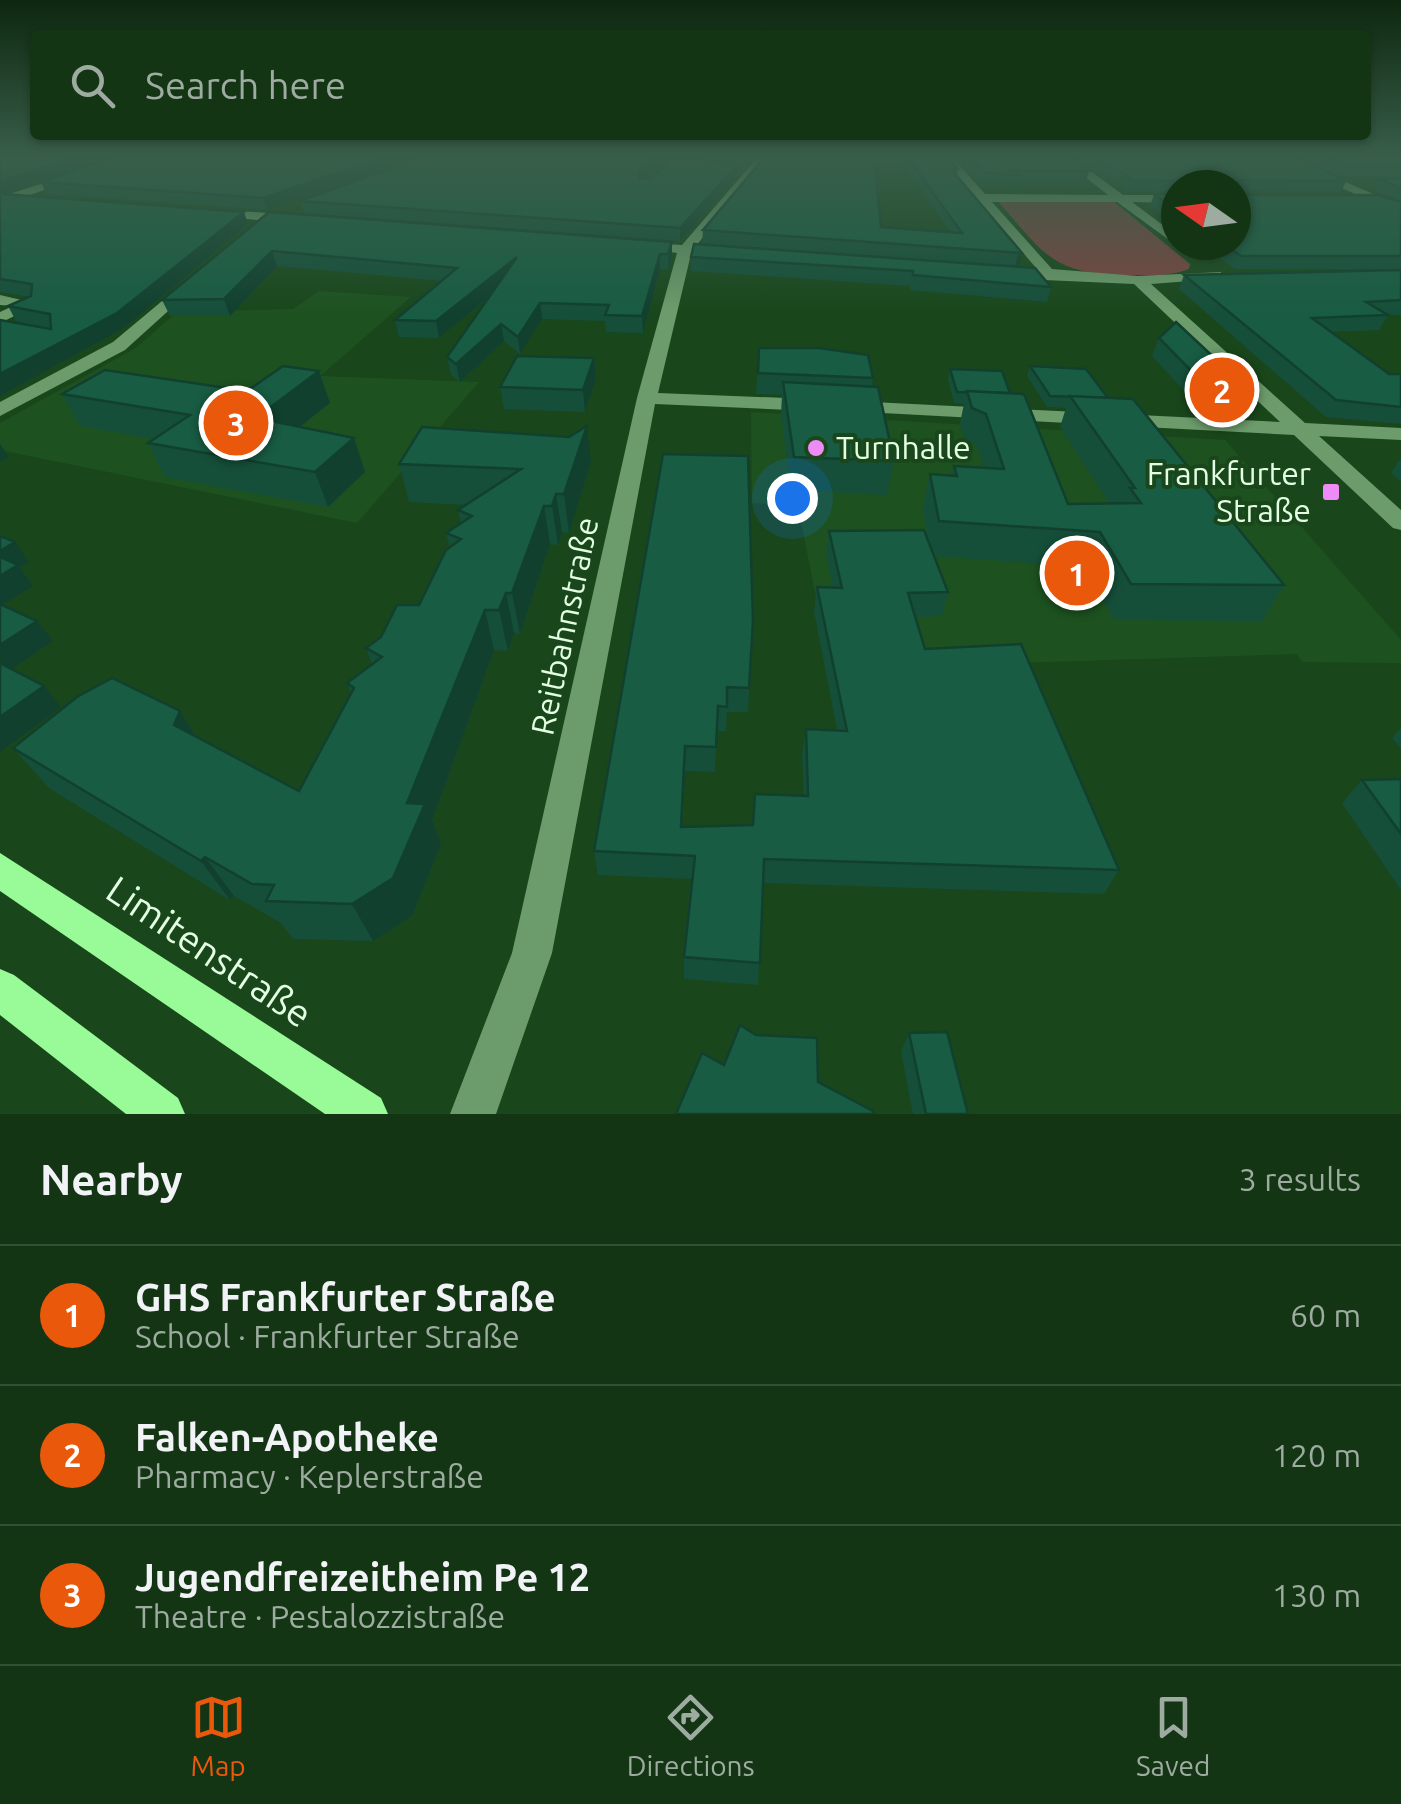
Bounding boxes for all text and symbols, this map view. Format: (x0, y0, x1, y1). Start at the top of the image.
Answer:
search box (30, 30, 1371, 140)
icon: search (65, 58, 120, 113)
text: Search here (145, 64, 346, 106)
north arrow (1161, 170, 1251, 260)
pin: 2 (1190, 352, 1254, 428)
pin: 3 (204, 386, 268, 460)
place label: Turnhalle (836, 429, 971, 465)
marker: Turnhalle (805, 437, 827, 459)
place label: Frankfurter Straße (1147, 455, 1311, 528)
your location (767, 473, 818, 524)
marker: Frankfurter Straße (1320, 481, 1342, 503)
street label: Reitbahnstraße (523, 514, 605, 738)
pin: 1 (1044, 536, 1110, 610)
street label: Limitenstraße (99, 867, 320, 1035)
text: Nearby (40, 1156, 183, 1203)
text: 3 results (1239, 1161, 1361, 1197)
text: GHS Frankfurter Straße (135, 1276, 556, 1318)
text: 1 (63, 1297, 82, 1333)
text: 60 m (1290, 1297, 1361, 1333)
text: School · Frankfurter Straße (135, 1318, 520, 1354)
text: Falken-Apotheke (135, 1416, 439, 1458)
text: 2 (63, 1437, 82, 1473)
text: 120 m (1272, 1437, 1361, 1473)
text: Pharmacy · Keplerstraße (135, 1458, 484, 1494)
text: Jugendfreizeitheim Pe 12 (135, 1556, 590, 1598)
text: 3 (63, 1577, 82, 1613)
text: 130 m (1272, 1577, 1361, 1613)
text: Theatre · Pestalozzistraße (135, 1598, 505, 1634)
tab: Map (191, 1690, 246, 1781)
tab: Directions (627, 1690, 755, 1781)
tab: Saved (1136, 1690, 1210, 1781)

